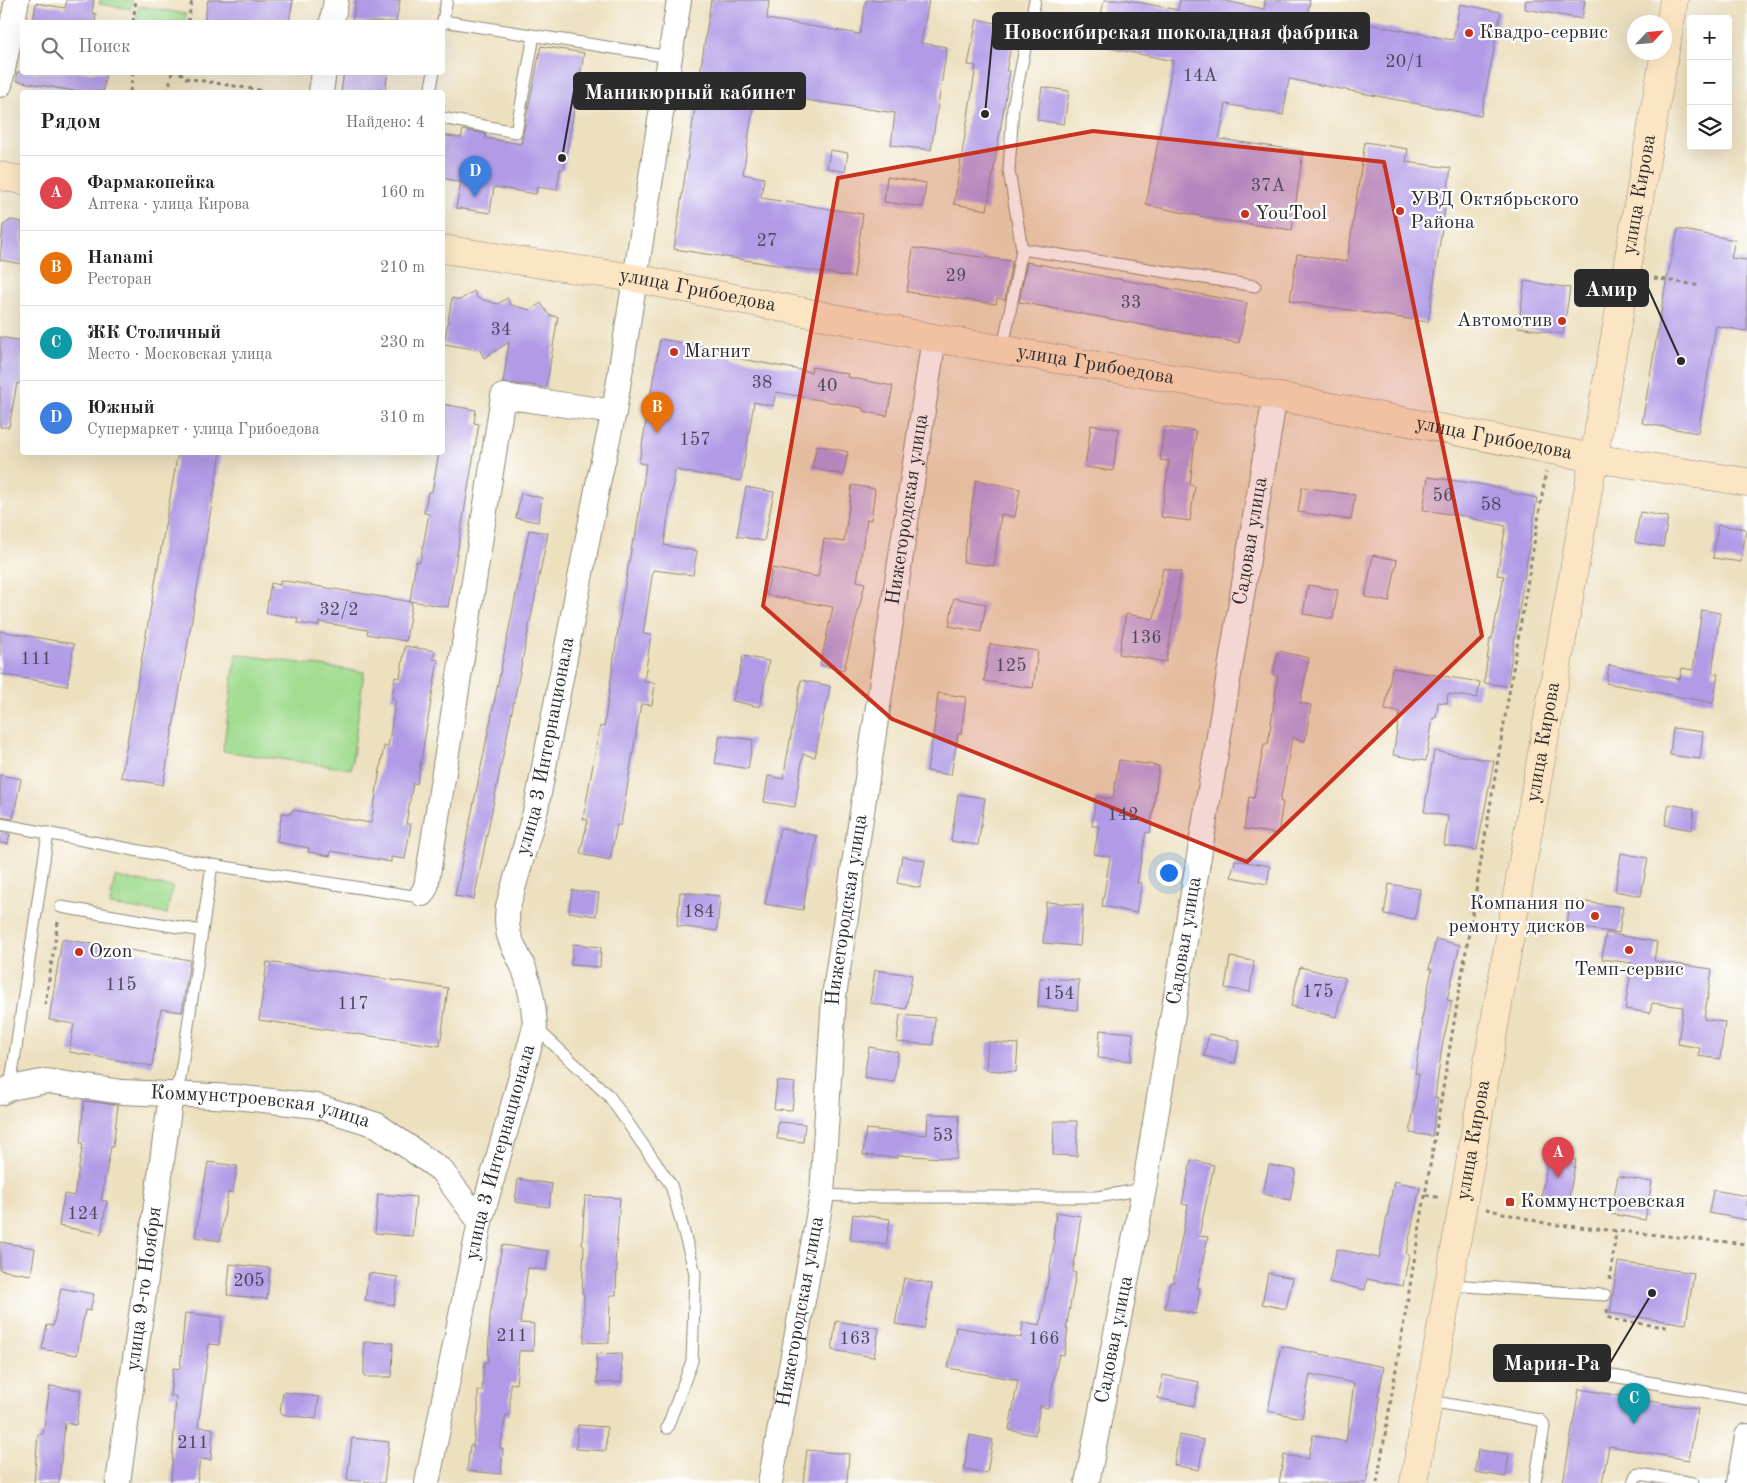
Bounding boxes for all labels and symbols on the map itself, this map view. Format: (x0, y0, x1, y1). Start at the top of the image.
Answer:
callout: Новосибирская шоколадная фабрика (993, 13, 1369, 49)
north arrow (1627, 15, 1672, 60)
text: Новосибирская шоколадная фабрика (1003, 23, 1359, 44)
place label: Квадро-сервис (1479, 23, 1608, 43)
marker: Квадро-сервис (1463, 27, 1475, 39)
house number: 20/1 (1385, 53, 1425, 71)
house number: 14А (1183, 67, 1218, 85)
callout: Маникюрный кабинет (574, 73, 805, 109)
text: Маникюрный кабинет (584, 83, 796, 104)
street label: улица Кирова (1619, 133, 1660, 256)
pin: D (459, 156, 491, 197)
house number: 37А (1251, 177, 1286, 195)
place label: УВД Октябрьского Района (1410, 190, 1579, 233)
place label: YouTool (1255, 204, 1327, 224)
marker: УВД Октябрьского Района (1394, 205, 1406, 217)
marker: YouTool (1239, 208, 1251, 220)
house number: 27 (757, 232, 777, 250)
street label: улица Грибоедова (618, 266, 778, 316)
house number: 29 (946, 267, 966, 285)
callout: Амир (1575, 270, 1648, 306)
text: Амир (1585, 280, 1637, 301)
house number: 33 (1121, 294, 1141, 312)
place label: Автомотив (1457, 311, 1552, 331)
marker: Автомотив (1556, 315, 1568, 327)
house number: 34 (491, 321, 511, 339)
place label: Магнит (684, 342, 751, 362)
street label: улица Грибоедова (1015, 342, 1176, 389)
marker: Магнит (668, 346, 680, 358)
house number: 38 (752, 374, 772, 392)
house number: 40 (817, 377, 837, 395)
pin: B (641, 392, 673, 433)
street label: Нижегородская улица (884, 413, 932, 607)
street label: улица Грибоедова (1414, 414, 1574, 464)
house number: 157 (679, 431, 711, 449)
street label: Садовая улица (1231, 476, 1271, 607)
house number: 56 (1433, 487, 1453, 505)
house number: 58 (1481, 496, 1501, 514)
house number: 32/2 (319, 601, 359, 619)
house number: 136 (1130, 629, 1162, 647)
street label: улица 3 Интернационала (513, 635, 579, 858)
house number: 111 (20, 650, 52, 668)
house number: 125 (995, 657, 1027, 675)
street label: улица Кирова (1523, 680, 1564, 804)
house number: 142 (1107, 806, 1139, 824)
street label: Нижегородская улица (823, 813, 871, 1006)
your location (1156, 860, 1182, 886)
street label: Садовая улица (1165, 875, 1205, 1006)
place label: Компания по ремонту дисков (1449, 894, 1585, 937)
house number: 184 (683, 903, 715, 921)
marker: Компания по ремонту дисков (1589, 910, 1601, 922)
place label: Ozon (89, 942, 133, 962)
marker: Темп-сервис (1623, 944, 1635, 956)
marker: Ozon (73, 946, 85, 958)
place label: Темп-сервис (1574, 960, 1684, 980)
house number: 115 (105, 976, 137, 994)
house number: 175 (1302, 983, 1334, 1001)
house number: 154 (1043, 985, 1075, 1003)
house number: 117 (337, 995, 369, 1013)
street label: улица 3 Интернационала (462, 1042, 540, 1262)
street label: улица Кирова (1454, 1078, 1494, 1202)
street label: Коммунстроевская улица (150, 1083, 372, 1132)
house number: 53 (933, 1127, 953, 1145)
pin: A (1542, 1137, 1574, 1178)
place label: Коммунстроевская (1520, 1192, 1685, 1212)
marker: Коммунстроевская (1504, 1196, 1516, 1208)
house number: 124 (67, 1205, 99, 1223)
street label: улица 9-го Ноября (123, 1205, 166, 1372)
street label: Нижегородская улица (774, 1215, 828, 1409)
house number: 205 (233, 1272, 265, 1290)
street label: Садовая улица (1093, 1274, 1137, 1405)
house number: 211 (496, 1327, 528, 1345)
house number: 163 (839, 1330, 871, 1348)
house number: 166 (1028, 1330, 1060, 1348)
callout: Мария-Ра (1494, 1345, 1610, 1381)
text: Мария-Ра (1504, 1354, 1601, 1375)
pin: C (1618, 1383, 1650, 1424)
house number: 211 (177, 1434, 209, 1452)

